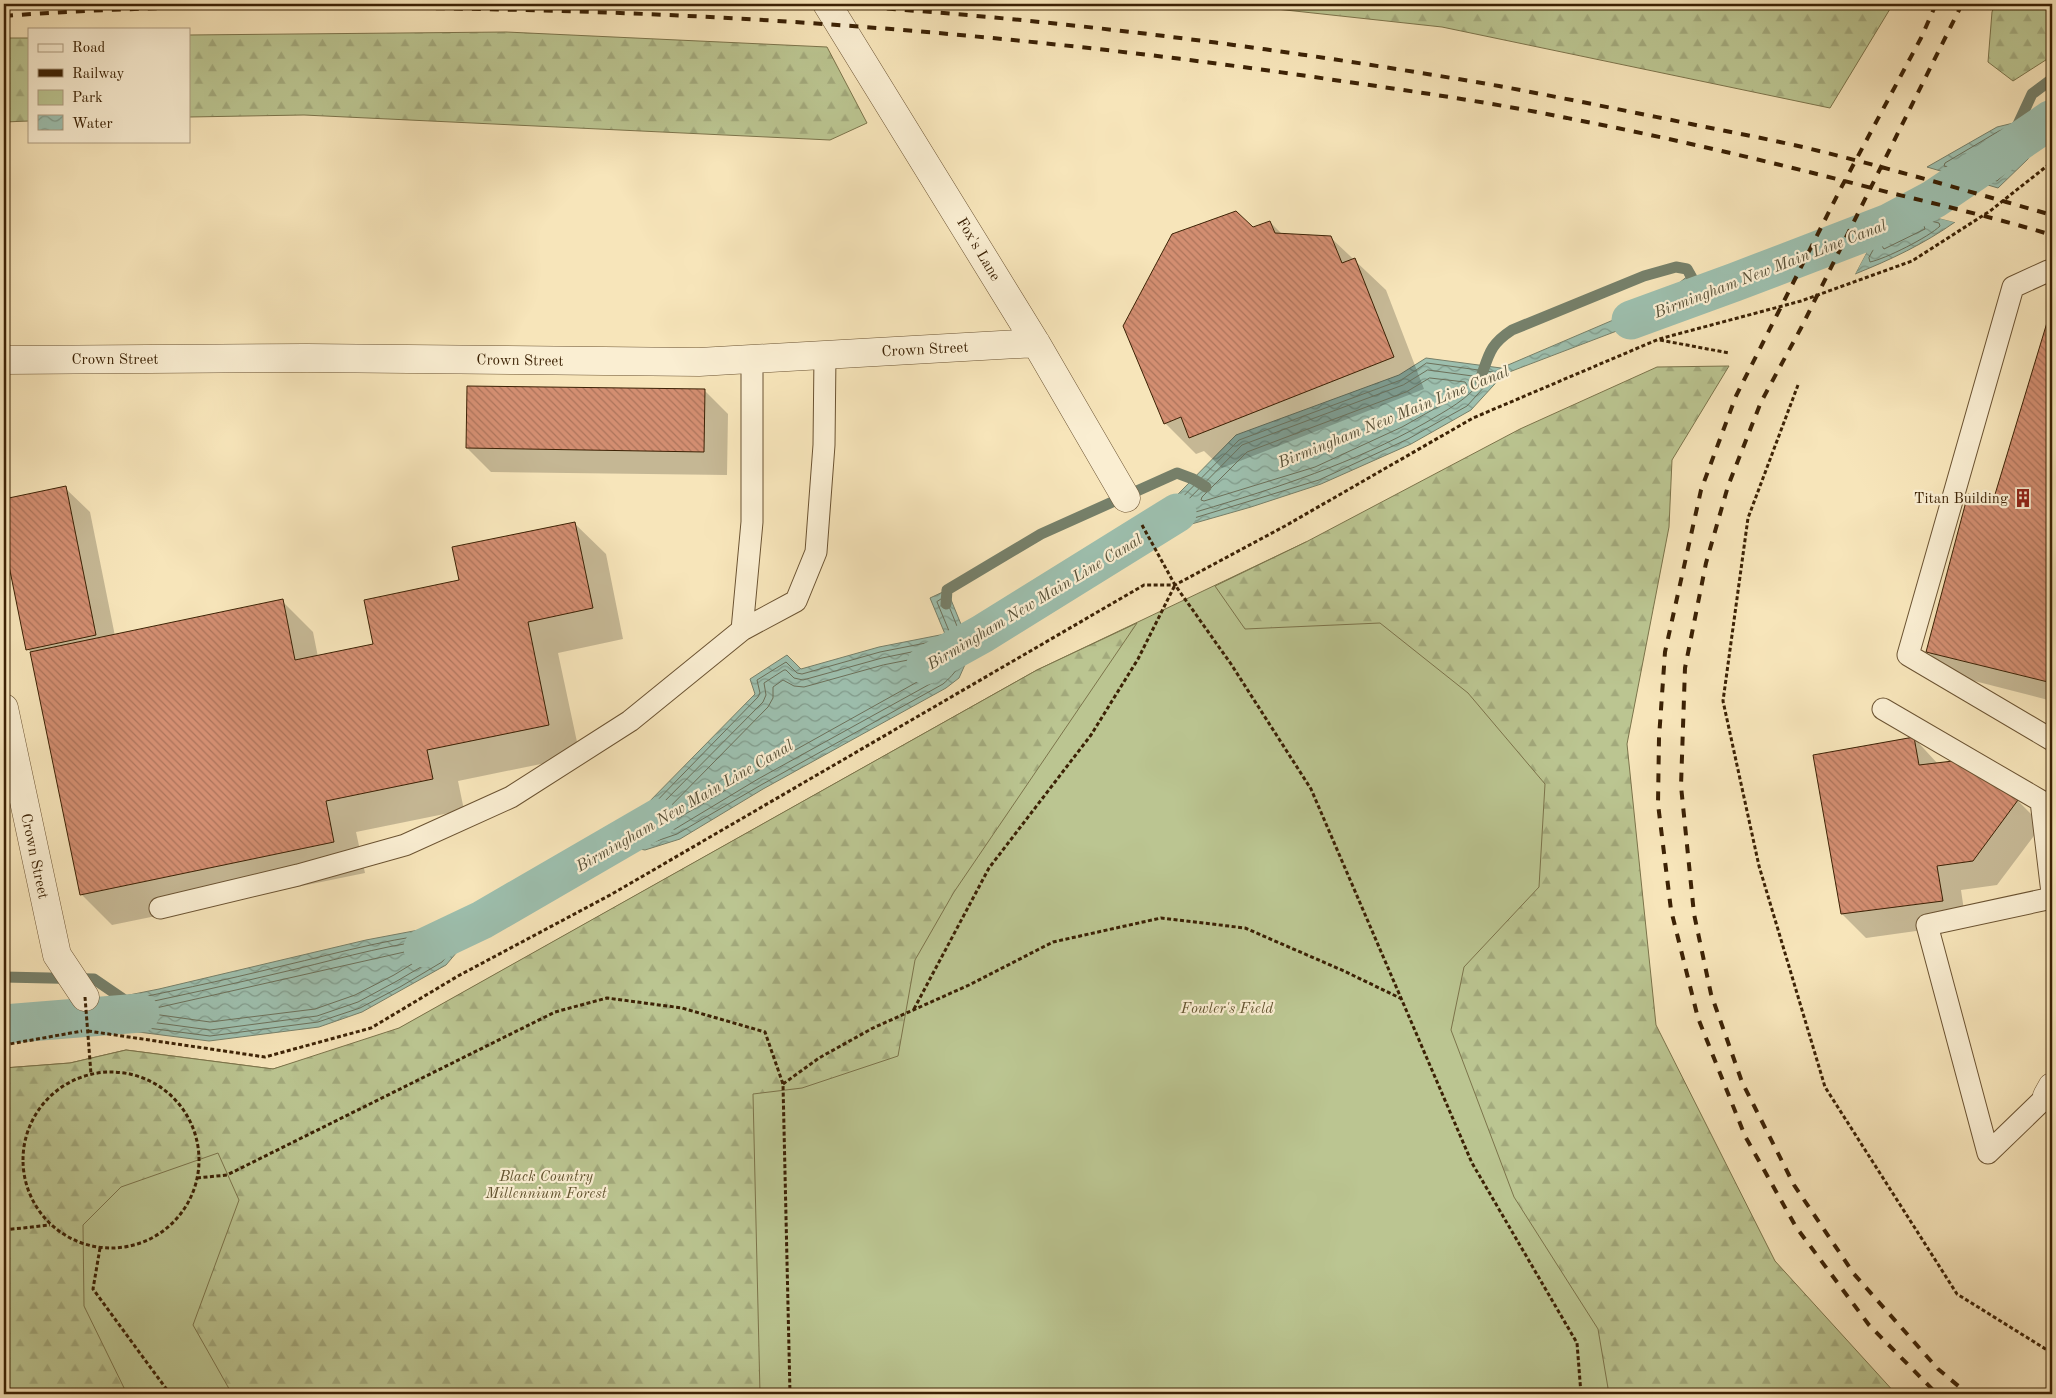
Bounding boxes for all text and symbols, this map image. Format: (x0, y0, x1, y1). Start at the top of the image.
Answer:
legend (28, 28, 190, 142)
text: Road (72, 41, 106, 56)
text: Railway (72, 67, 125, 82)
text: Park (72, 91, 103, 106)
text: Water (72, 117, 113, 132)
street label: Fox's Lane (953, 216, 1002, 284)
water label: Birmingham New Main Line Canal (1651, 218, 1889, 322)
street label: Crown Street (881, 341, 969, 360)
street label: Crown Street (71, 353, 159, 368)
street label: Crown Street (476, 353, 564, 370)
water label: Birmingham New Main Line Canal (1275, 364, 1512, 472)
building icon: Titan Building (2012, 487, 2034, 509)
place label: Titan Building (1914, 492, 2008, 507)
water label: Birmingham New Main Line Canal (924, 532, 1146, 674)
water label: Birmingham New Main Line Canal (573, 738, 797, 876)
street label: Crown Street (17, 812, 50, 900)
park label: Fowler's Field (1180, 1002, 1274, 1017)
park label: Black Country Millennium Forest (484, 1170, 607, 1202)

